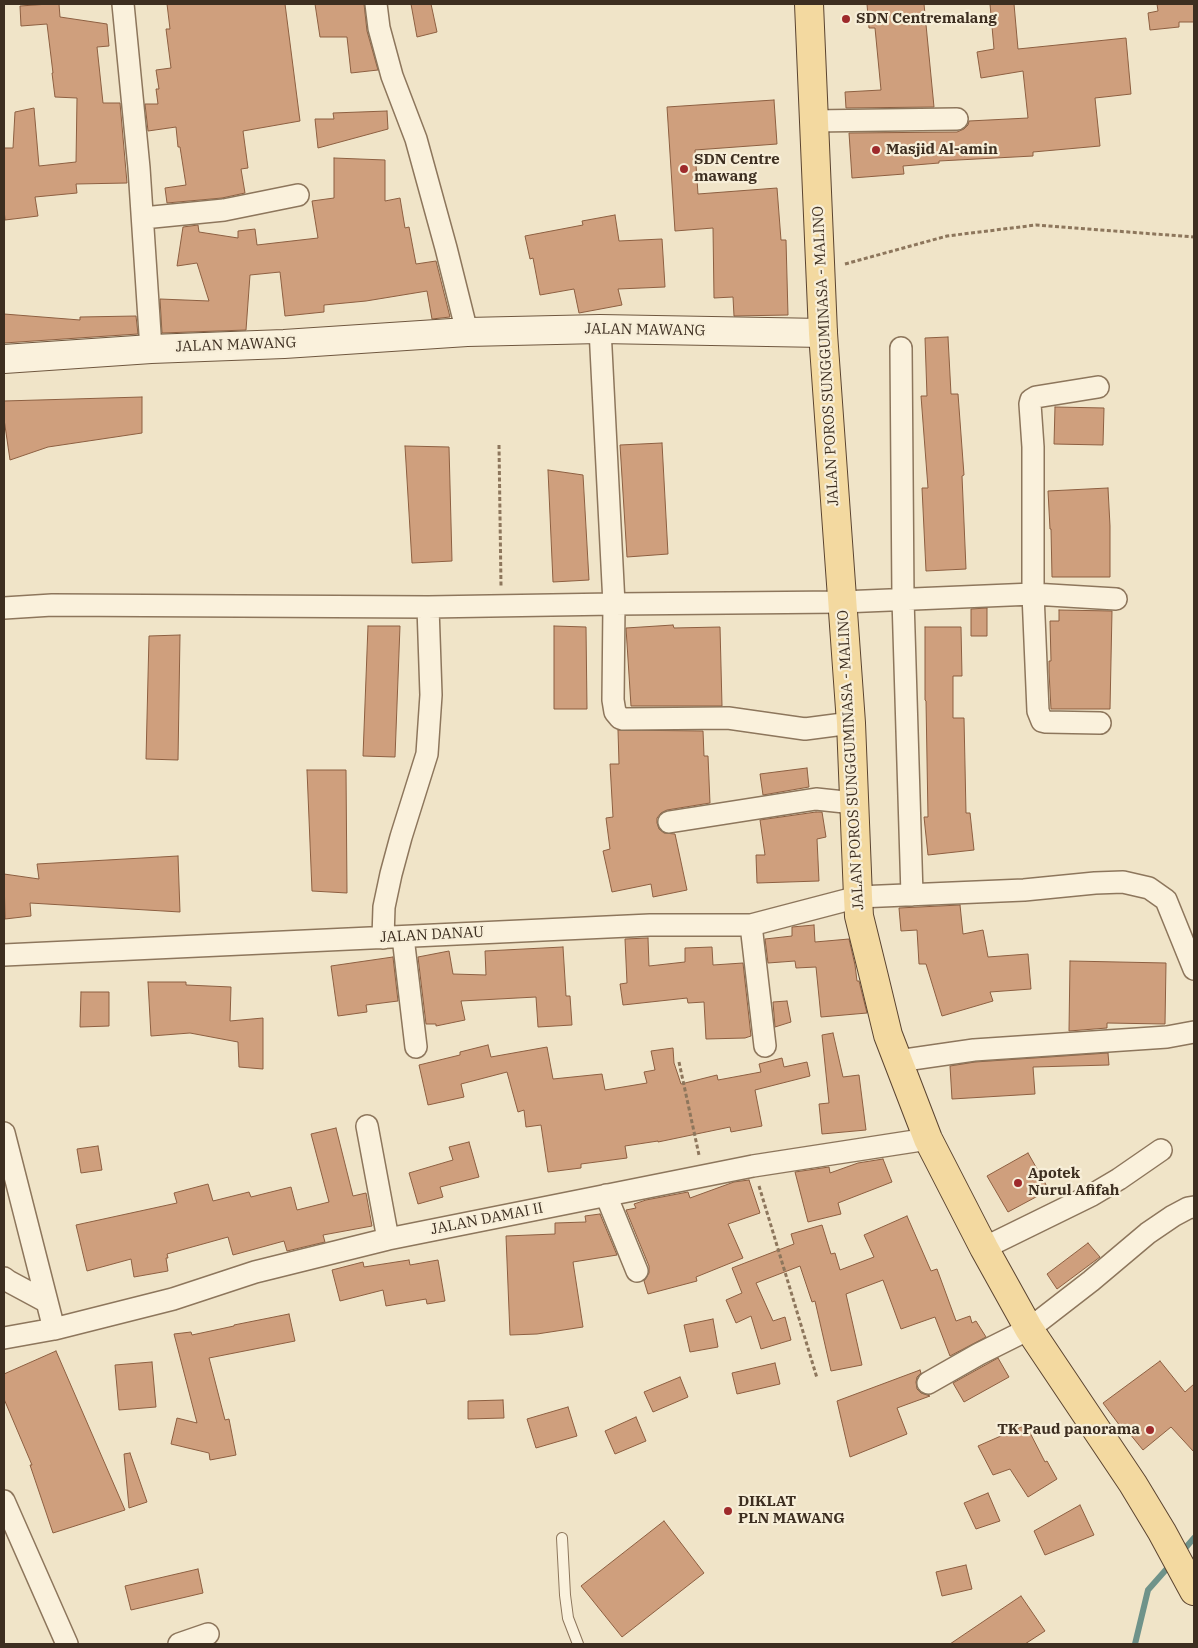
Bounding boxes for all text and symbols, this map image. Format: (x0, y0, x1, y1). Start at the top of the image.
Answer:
place label: SDN Centremalang (856, 10, 997, 28)
marker: SDN Centremalang (840, 13, 852, 25)
place label: Masjid Al-amin (886, 141, 998, 159)
marker: Masjid Al-amin (870, 144, 882, 156)
place label: SDN Centre mawang (694, 151, 780, 186)
marker: SDN Centre mawang (678, 163, 690, 175)
street label: JALAN POROS SUNGGUMINASA - MALINO (809, 205, 843, 507)
street label: JALAN MAWANG (584, 320, 706, 340)
street label: JALAN MAWANG (175, 334, 297, 356)
street label: JALAN POROS SUNGGUMINASA - MALINO (834, 609, 868, 911)
street label: JALAN DANAU (379, 923, 485, 947)
place label: Apotek Nurul Afifah (1028, 1165, 1119, 1200)
marker: Apotek Nurul Afifah (1012, 1177, 1024, 1189)
street label: JALAN DAMAI II (429, 1199, 545, 1239)
place label: TK Paud panorama (997, 1421, 1140, 1439)
marker: TK Paud panorama (1144, 1424, 1156, 1436)
place label: DIKLAT PLN MAWANG (738, 1493, 845, 1528)
marker: DIKLAT PLN MAWANG (722, 1505, 734, 1517)

